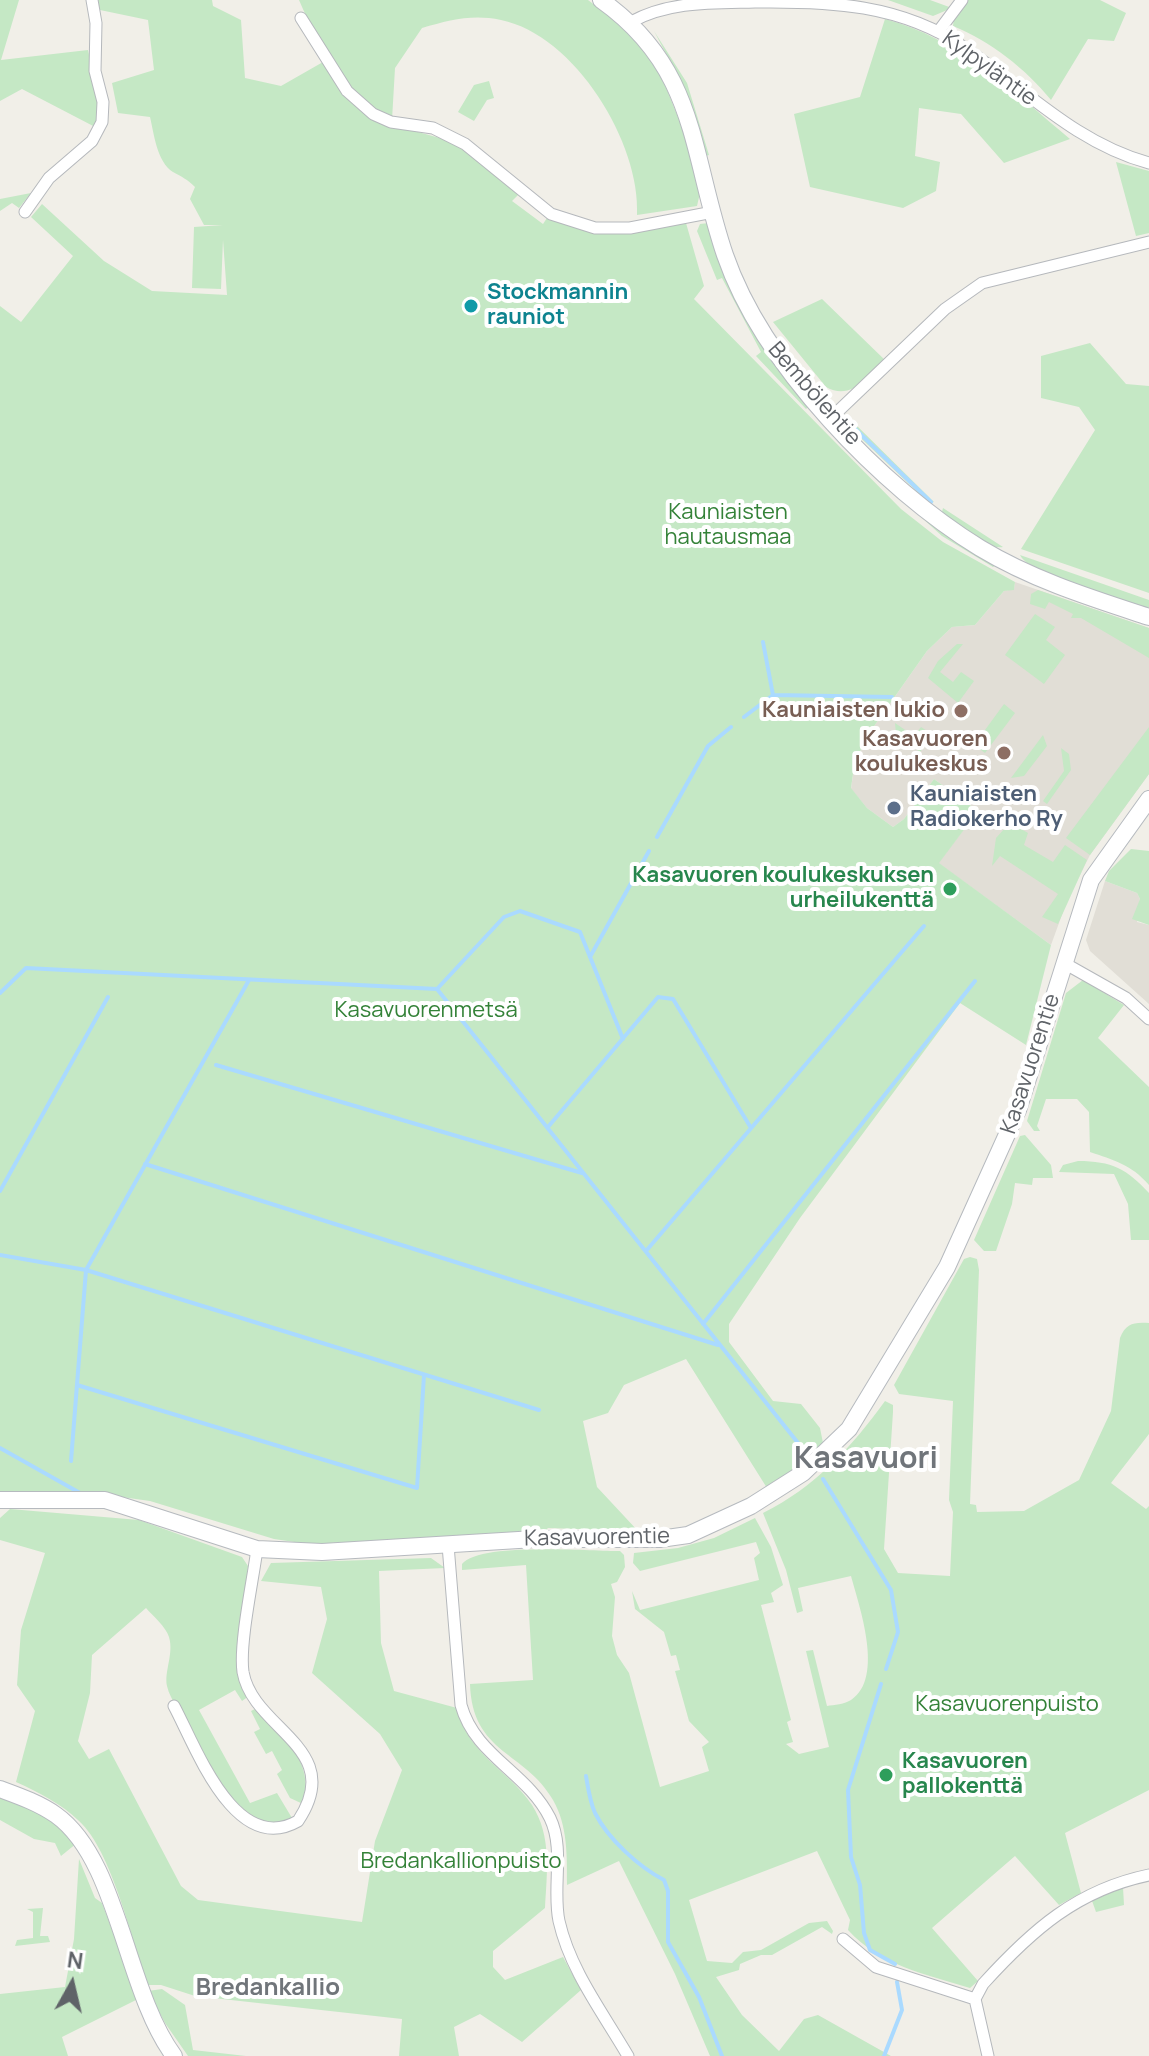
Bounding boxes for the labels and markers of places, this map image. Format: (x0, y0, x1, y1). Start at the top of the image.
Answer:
place label: Stockmannin rauniot (487, 280, 628, 332)
marker: Stockmannin rauniot (462, 297, 480, 315)
place label: Kauniaisten lukio (762, 698, 945, 724)
marker: Kauniaisten lukio (952, 702, 970, 720)
place label: Kasavuoren koulukeskus (855, 727, 988, 778)
marker: Kasavuoren koulukeskus (995, 744, 1013, 762)
place label: Kauniaisten Radiokerho Ry (910, 782, 1063, 834)
marker: Kauniaisten Radiokerho Ry (885, 799, 903, 817)
place label: Kasavuoren koulukeskuksen urheilukenttä (632, 863, 934, 914)
marker: Kasavuoren koulukeskuksen urheilukenttä (941, 880, 959, 898)
place label: Kasavuoren pallokenttä (902, 1749, 1028, 1800)
marker: Kasavuoren pallokenttä (877, 1766, 895, 1784)

